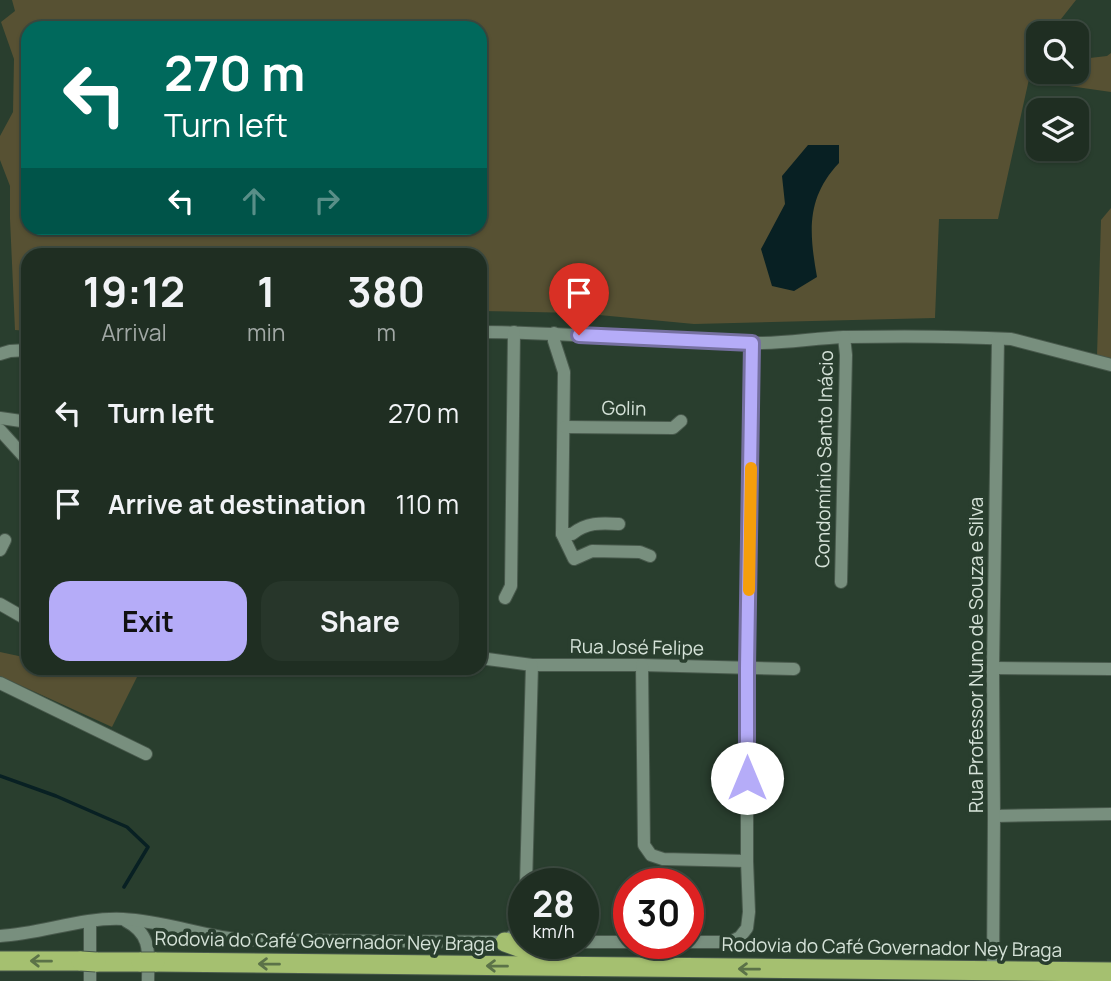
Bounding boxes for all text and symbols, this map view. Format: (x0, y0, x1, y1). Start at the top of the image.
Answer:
map controls (1026, 21, 1089, 161)
button: search (1026, 21, 1089, 84)
text: 270 m (164, 39, 305, 106)
icon: left (49, 49, 140, 140)
button: layers (1026, 98, 1089, 161)
text: Turn left (164, 103, 288, 147)
icon: left (162, 182, 200, 220)
icon: ahead (235, 182, 273, 220)
icon: right (308, 182, 346, 220)
text: 19:12 (83, 262, 185, 320)
text: 1 (257, 262, 275, 320)
text: 380 (347, 262, 425, 320)
pin (549, 263, 609, 335)
icon: arrive (560, 274, 598, 312)
text: Arrival (101, 316, 167, 348)
text: min (247, 316, 286, 348)
text: m (376, 316, 396, 348)
street label: Condomínio Santo Inácio (809, 350, 839, 568)
icon: left (49, 394, 87, 432)
text: Turn left (108, 395, 215, 431)
text: 270 m (388, 395, 459, 431)
street label: Golin (601, 395, 647, 421)
icon: arrive (49, 485, 87, 523)
text: Arrive at destination (108, 486, 366, 522)
text: 110 m (396, 486, 459, 522)
street label: Rua Professor Nuno de Souza e Silva (963, 497, 989, 813)
button: Exit (49, 581, 247, 661)
button: Share (261, 581, 459, 661)
street label: Rua José Felipe (570, 633, 704, 661)
position arrow (710, 741, 784, 815)
speed limit sign: 30 (613, 868, 704, 959)
text: 28 (532, 880, 575, 928)
text: km/h (533, 919, 574, 943)
street label: Rodovia do Café Governador Ney Braga (155, 925, 495, 957)
street label: Rodovia do Café Governador Ney Braga (722, 931, 1062, 963)
one-way arrow (29, 954, 52, 968)
one-way arrow (258, 957, 281, 970)
one-way arrow (486, 959, 509, 973)
one-way arrow (738, 962, 761, 975)

